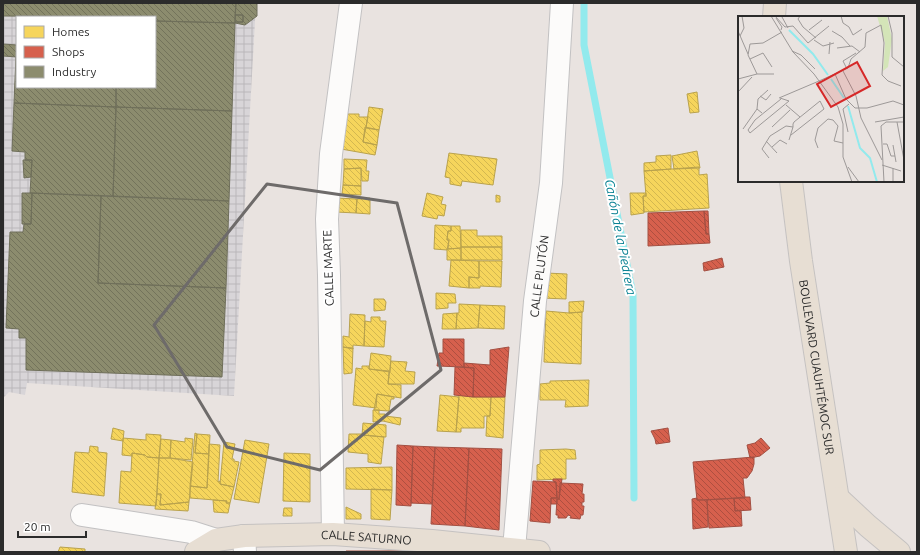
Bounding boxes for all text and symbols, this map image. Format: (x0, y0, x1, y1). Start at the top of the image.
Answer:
legend (16, 16, 156, 88)
inset map (738, 16, 904, 182)
text: Homes (52, 25, 90, 38)
text: Shops (52, 45, 84, 58)
text: Industry (52, 65, 97, 78)
water label: Cañón de la Piedrera (603, 178, 639, 296)
street label: CALLE MARTE (320, 229, 336, 306)
street label: CALLE PLUTÓN (527, 234, 550, 318)
street label: BOULEVARD CUAUHTÉMOC SUR (797, 279, 837, 456)
scale bar (18, 513, 86, 539)
text: 20 m (24, 520, 51, 533)
street label: CALLE SATURNO (321, 527, 412, 546)

